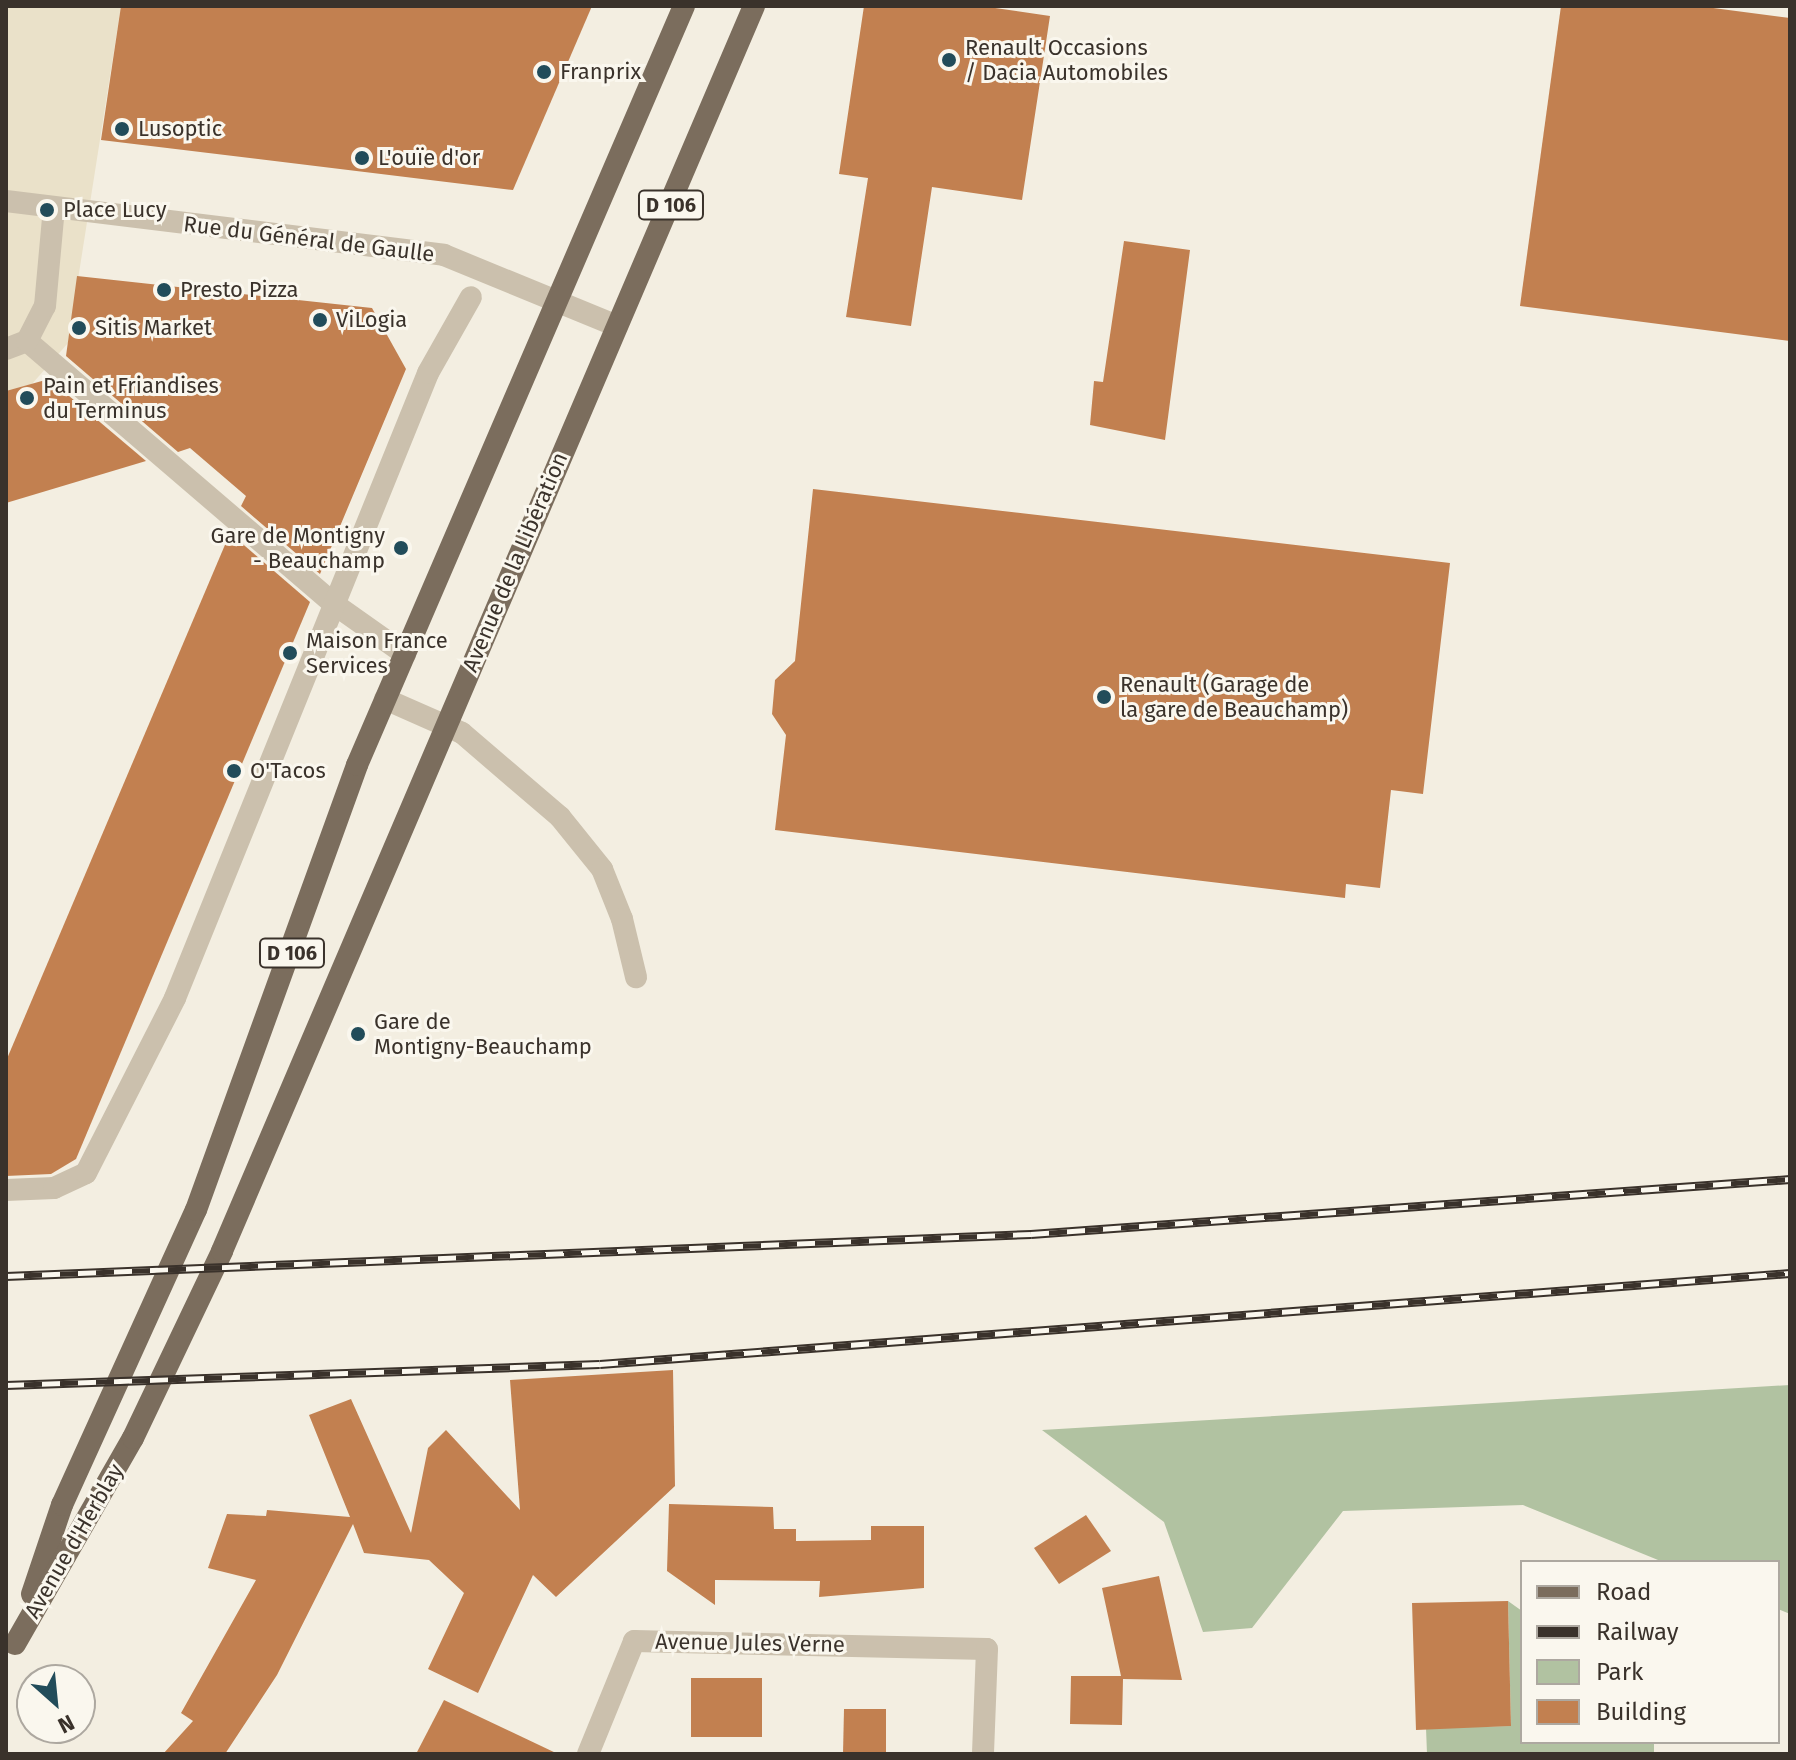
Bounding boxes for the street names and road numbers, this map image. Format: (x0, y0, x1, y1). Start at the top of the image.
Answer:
road number: D 106 (637, 189, 705, 221)
street label: Rue du Général de Gaulle (182, 211, 436, 267)
street label: Avenue de la Libération (457, 448, 573, 676)
road number: D 106 (258, 937, 326, 969)
street label: Avenue d'Herblay (19, 1459, 129, 1623)
street label: Avenue Jules Verne (655, 1628, 845, 1658)

